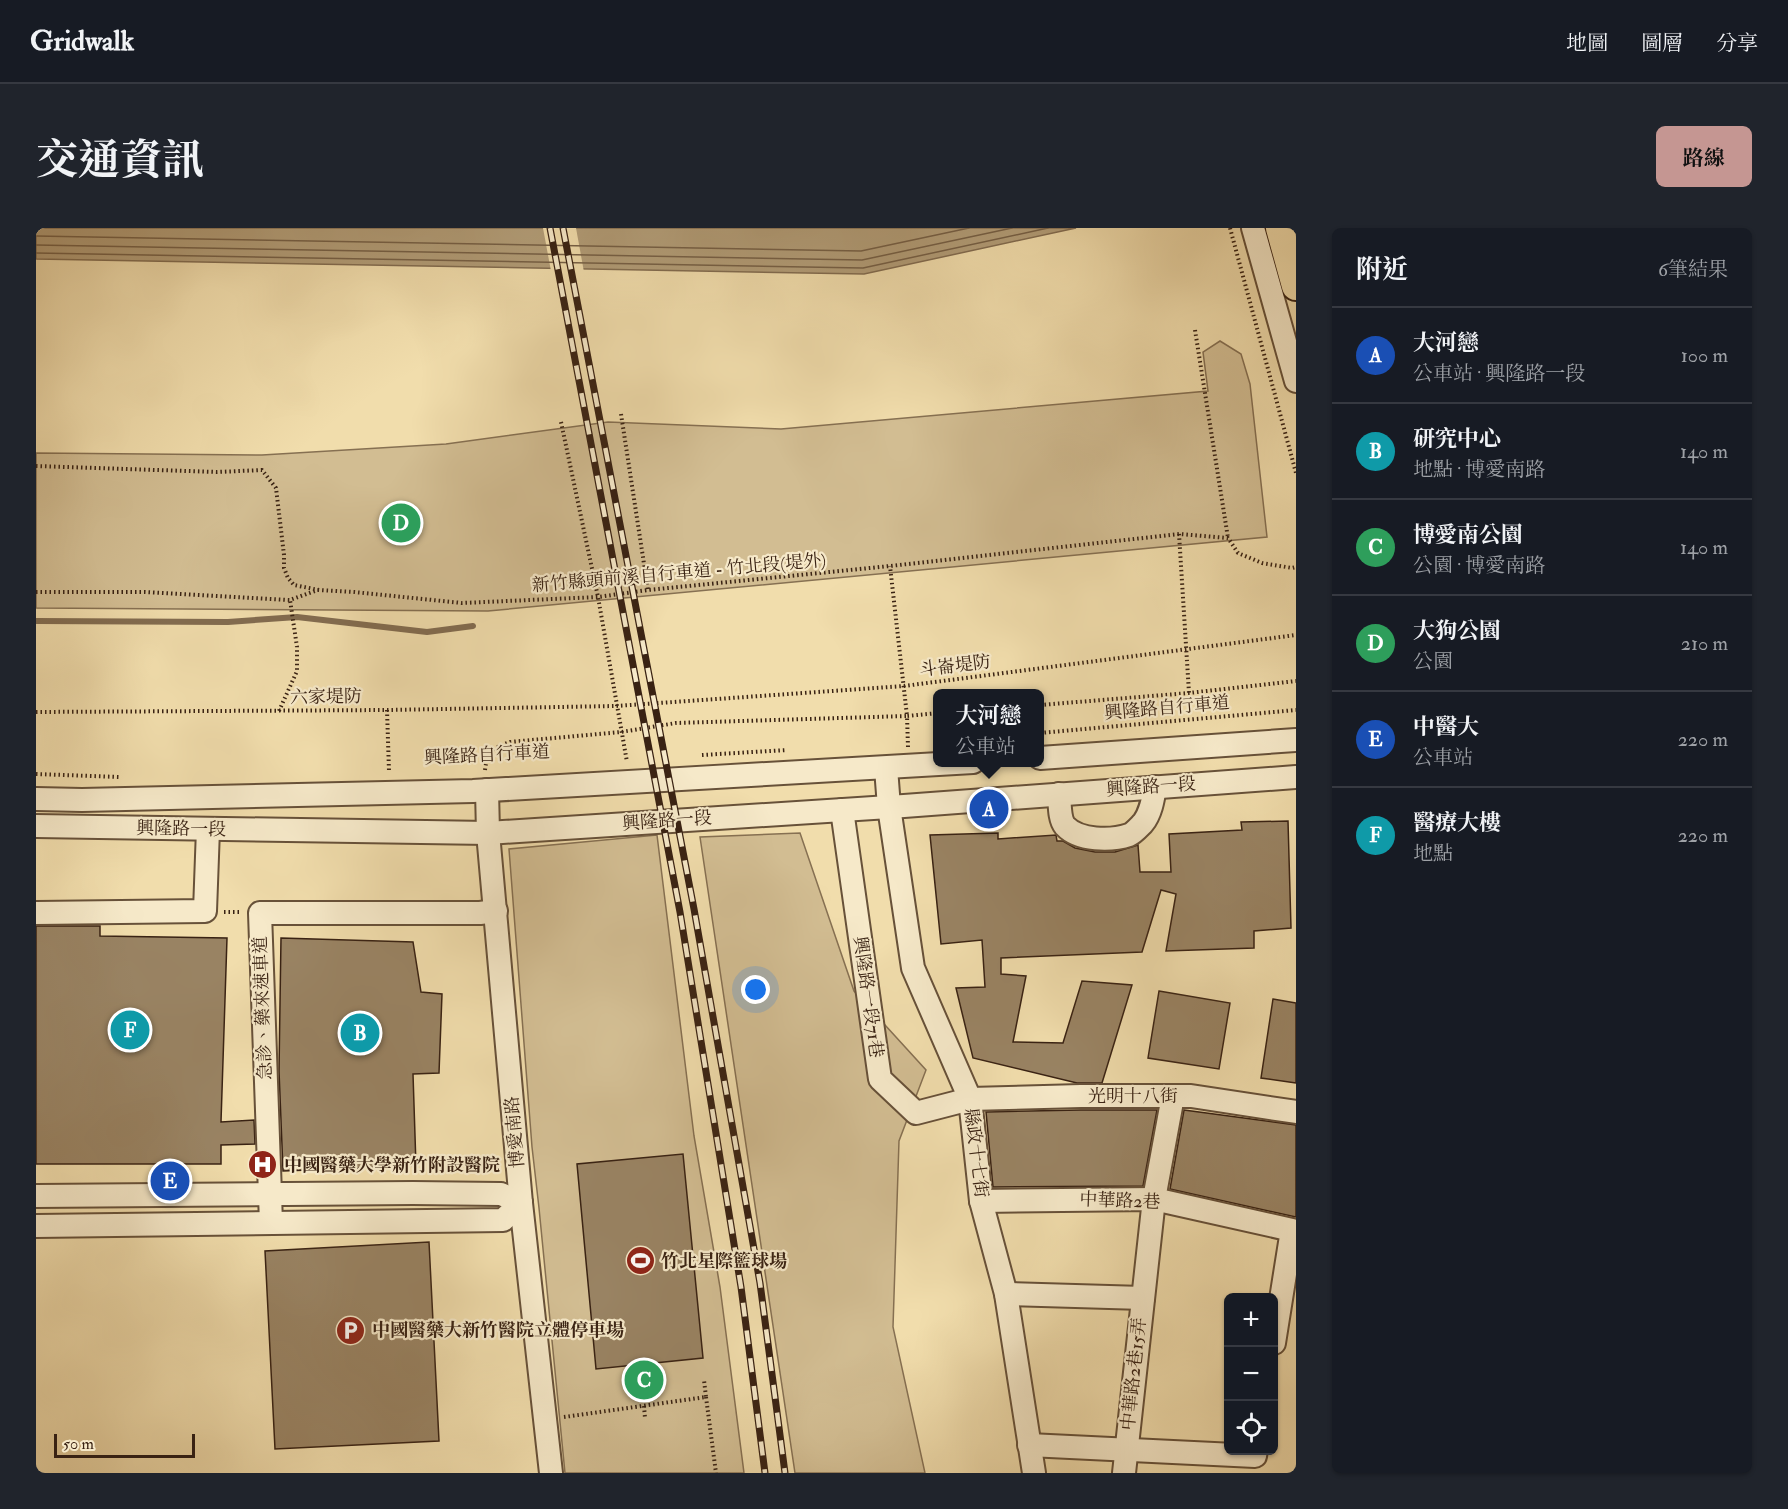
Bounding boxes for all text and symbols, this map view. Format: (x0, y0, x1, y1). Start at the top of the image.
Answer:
text: Gridwalk (30, 24, 134, 59)
text: 地圖 (1566, 30, 1608, 57)
text: 圖層 (1641, 30, 1683, 57)
text: 分享 (1716, 30, 1758, 57)
button: 路線 (1656, 126, 1752, 187)
text: 交通資訊 (36, 135, 204, 187)
text: 附近 (1356, 254, 1408, 286)
text: 6筆結果 (1658, 257, 1728, 282)
text: 大河戀 (1413, 329, 1479, 357)
text: A (1369, 343, 1382, 368)
text: 100 m (1681, 343, 1728, 368)
text: 公車站 · 興隆路一段 (1413, 361, 1585, 386)
text: 研究中心 (1413, 425, 1501, 453)
text: B (1369, 439, 1382, 464)
text: 140 m (1680, 439, 1728, 464)
text: 地點 · 博愛南路 (1413, 457, 1545, 482)
pin: D (382, 500, 421, 546)
text: 博愛南公園 (1413, 521, 1523, 549)
text: C (1368, 535, 1383, 560)
text: 140 m (1680, 535, 1728, 560)
street label: 新竹縣頭前溪自行車道 - 竹北段(堤外) (531, 549, 827, 597)
text: 公園 · 博愛南路 (1413, 553, 1545, 578)
text: 大狗公園 (1413, 617, 1501, 645)
text: D (1367, 631, 1384, 656)
text: 210 m (1681, 631, 1728, 656)
text: 公園 (1413, 649, 1453, 674)
street label: 斗崙堤防 (918, 650, 992, 682)
street label: 六家堤防 (290, 685, 362, 709)
popup (933, 689, 1044, 767)
street label: 興隆路自行車道 (1103, 691, 1231, 725)
text: 大河戀 (955, 702, 1022, 730)
text: 中醫大 (1413, 713, 1479, 741)
text: E (1368, 727, 1383, 752)
text: 220 m (1678, 727, 1728, 752)
text: 公車站 (955, 734, 1015, 759)
street label: 興隆路自行車道 (423, 740, 551, 770)
text: 公車站 (1413, 745, 1473, 770)
street label: 興隆路一段 (1105, 772, 1197, 802)
pin: A (970, 786, 1008, 832)
street label: 興隆路一段 (621, 806, 713, 836)
text: 醫療大樓 (1413, 809, 1501, 837)
street label: 興隆路一段 (136, 817, 226, 841)
text: F (1369, 823, 1382, 848)
text: 220 m (1678, 823, 1728, 848)
text: 地點 (1413, 841, 1453, 866)
street label: 興隆路一段71巷 (848, 935, 888, 1059)
street label: 急診、藥來速車道 (249, 936, 277, 1080)
your location (741, 975, 770, 1004)
pin: F (110, 1008, 149, 1052)
pin: B (340, 1010, 380, 1056)
street label: 光明十八街 (1088, 1085, 1178, 1108)
street label: 博愛南路 (500, 1095, 530, 1169)
street label: 縣政十七街 (959, 1107, 993, 1199)
hospital icon: 中國醫藥大學新竹附設醫院 (247, 1149, 279, 1181)
place label: 中國醫藥大學新竹附設醫院 (284, 1154, 500, 1177)
pin: E (150, 1158, 190, 1204)
street label: 中華路2巷 (1079, 1188, 1161, 1214)
sports icon: 竹北星際籃球場 (624, 1245, 656, 1277)
place label: 竹北星際籃球場 (661, 1250, 787, 1273)
map controls (1224, 1293, 1278, 1455)
button: + (1224, 1293, 1278, 1347)
parking icon: 中國醫藥大新竹醫院立體停車場 (335, 1314, 367, 1346)
street label: 中華路2巷15弄 (1117, 1316, 1151, 1432)
place label: 中國醫藥大新竹醫院立體停車場 (372, 1319, 624, 1342)
button: − (1224, 1347, 1278, 1401)
pin: C (624, 1358, 664, 1402)
button: locate (1224, 1401, 1278, 1455)
scale bar (54, 1431, 195, 1458)
text: 50 m (63, 1434, 94, 1454)

